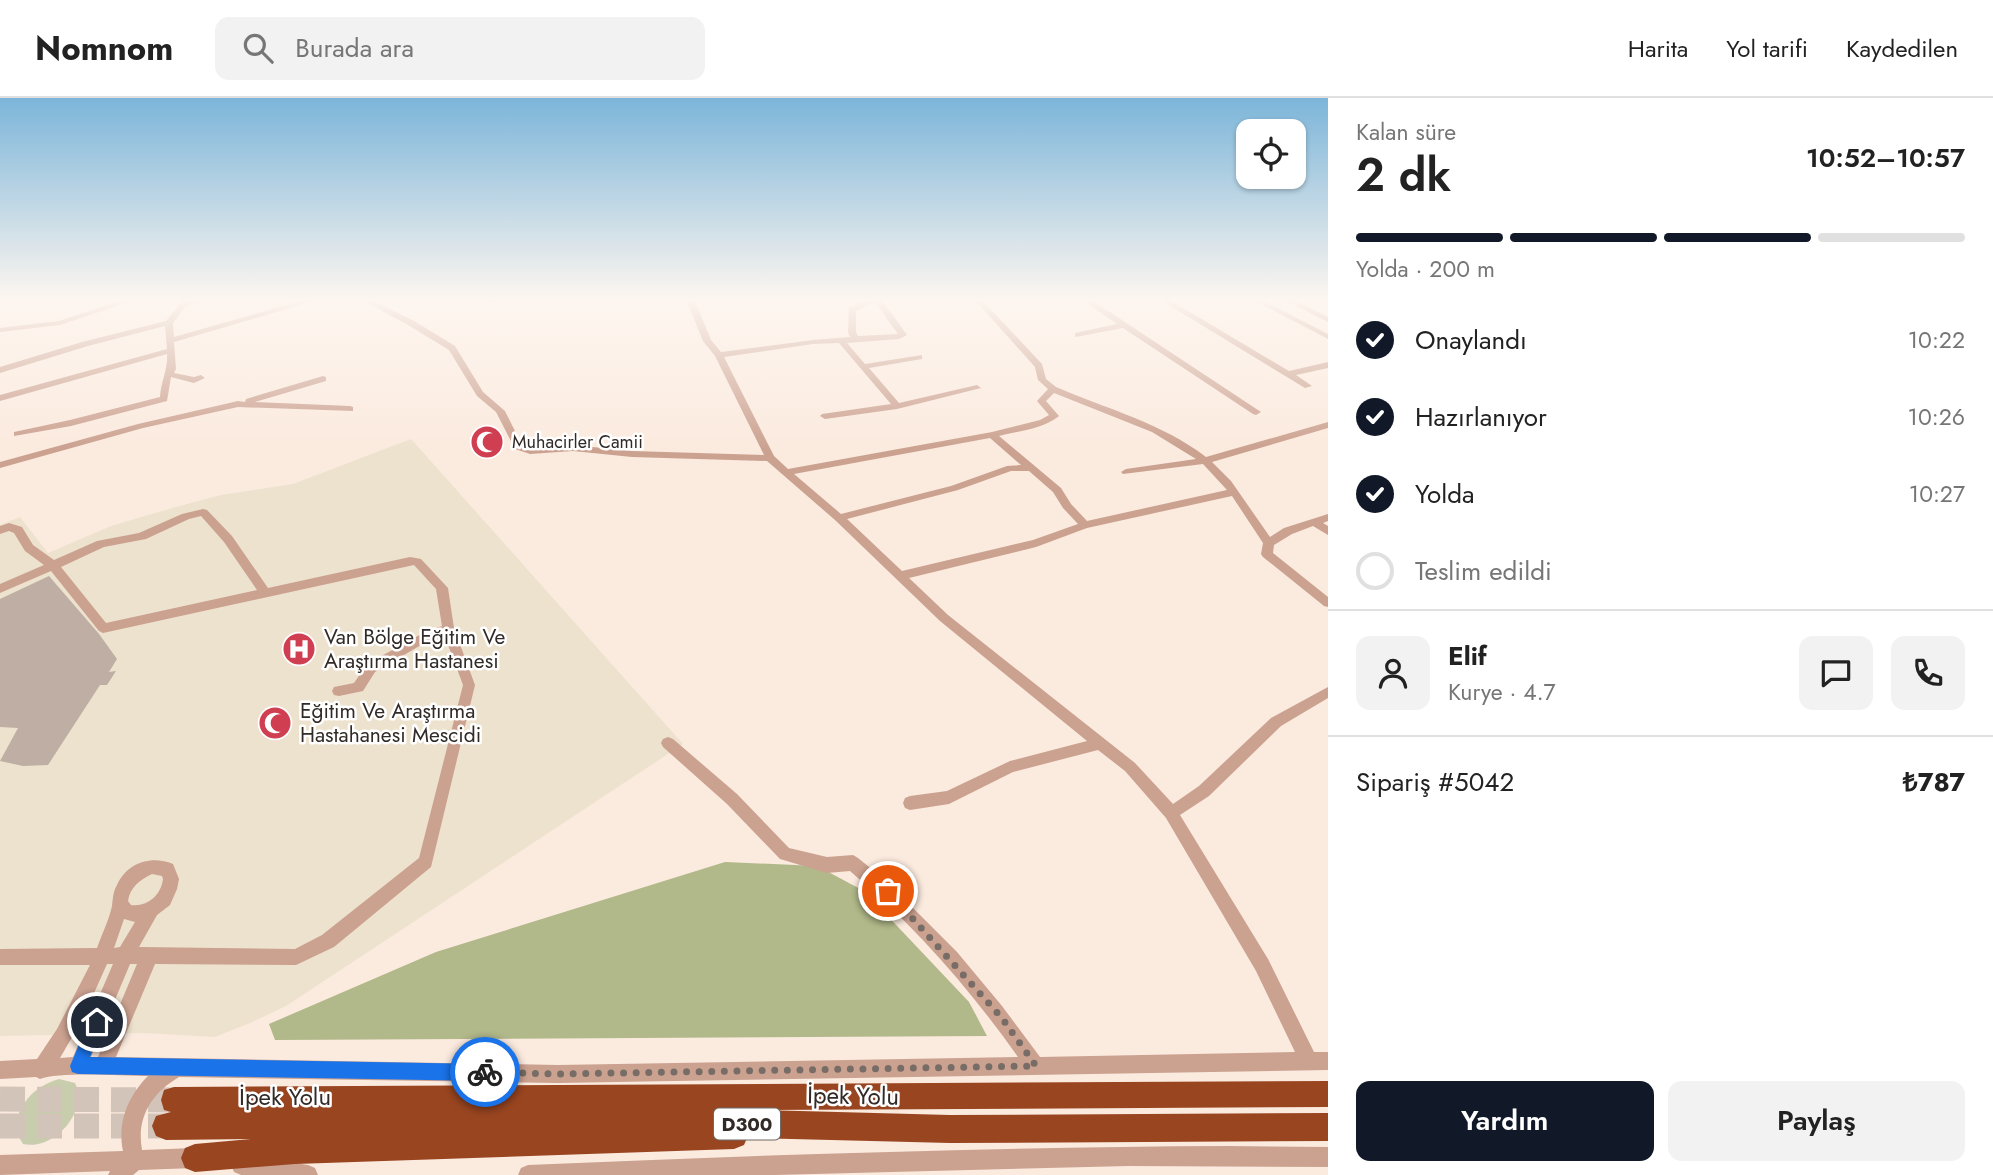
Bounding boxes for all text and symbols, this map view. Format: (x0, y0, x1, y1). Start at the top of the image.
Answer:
search box (215, 17, 705, 80)
text: Nomnom (35, 25, 173, 72)
icon: search (239, 29, 277, 67)
text: Burada ara (295, 29, 414, 67)
text: Harita (1628, 31, 1688, 66)
text: Yol tarifi (1726, 31, 1808, 66)
text: Kaydedilen (1846, 31, 1958, 66)
text: Kalan süre (1356, 115, 1456, 149)
map controls (1236, 119, 1306, 189)
button: locate (1236, 119, 1306, 189)
text: 10:52–10:57 (1806, 139, 1965, 177)
text: 2 dk (1356, 142, 1451, 208)
text: Yolda · 200 m (1356, 252, 1495, 286)
icon: check (1356, 321, 1394, 359)
text: Onaylandı (1415, 321, 1527, 359)
text: 10:22 (1908, 323, 1965, 357)
icon: check (1356, 398, 1394, 436)
text: Hazırlanıyor (1415, 398, 1547, 436)
text: 10:26 (1908, 400, 1965, 434)
mosque icon: Muhacirler Camii (468, 423, 506, 461)
place label: Muhacirler Camii (512, 429, 643, 455)
icon: check (1356, 475, 1394, 513)
text: Yolda (1415, 475, 1475, 513)
text: 10:27 (1909, 477, 1965, 511)
text: Teslim edildi (1415, 552, 1552, 590)
place label: Van Bölge Eğitim Ve Araştırma Hastanesi (324, 622, 506, 676)
hospital icon: Van Bölge Eğitim Ve Araştırma Hastanesi (280, 630, 318, 668)
button: person (1356, 636, 1430, 710)
button: chat (1799, 636, 1873, 710)
button: phone (1891, 636, 1965, 710)
text: Elif (1448, 637, 1487, 675)
text: Kurye · 4.7 (1448, 675, 1556, 709)
place label: Eğitim Ve Araştırma Hastahanesi Mescidi (300, 696, 481, 750)
mosque icon: Eğitim Ve Araştırma Hastahanesi Mescidi (256, 704, 294, 742)
text: Sipariş #5042 (1356, 763, 1514, 801)
text: ₺787 (1903, 763, 1965, 801)
pin (858, 861, 918, 921)
icon: bag (869, 872, 907, 910)
pin (67, 992, 127, 1052)
icon: home (78, 1003, 116, 1041)
courier (450, 1037, 520, 1107)
icon: bike (466, 1053, 504, 1091)
street label: İpek Yolu (807, 1077, 899, 1114)
street label: İpek Yolu (239, 1079, 331, 1114)
button: Yardım (1356, 1081, 1654, 1161)
button: Paylaş (1668, 1081, 1965, 1161)
road number: D300 (714, 1108, 780, 1140)

